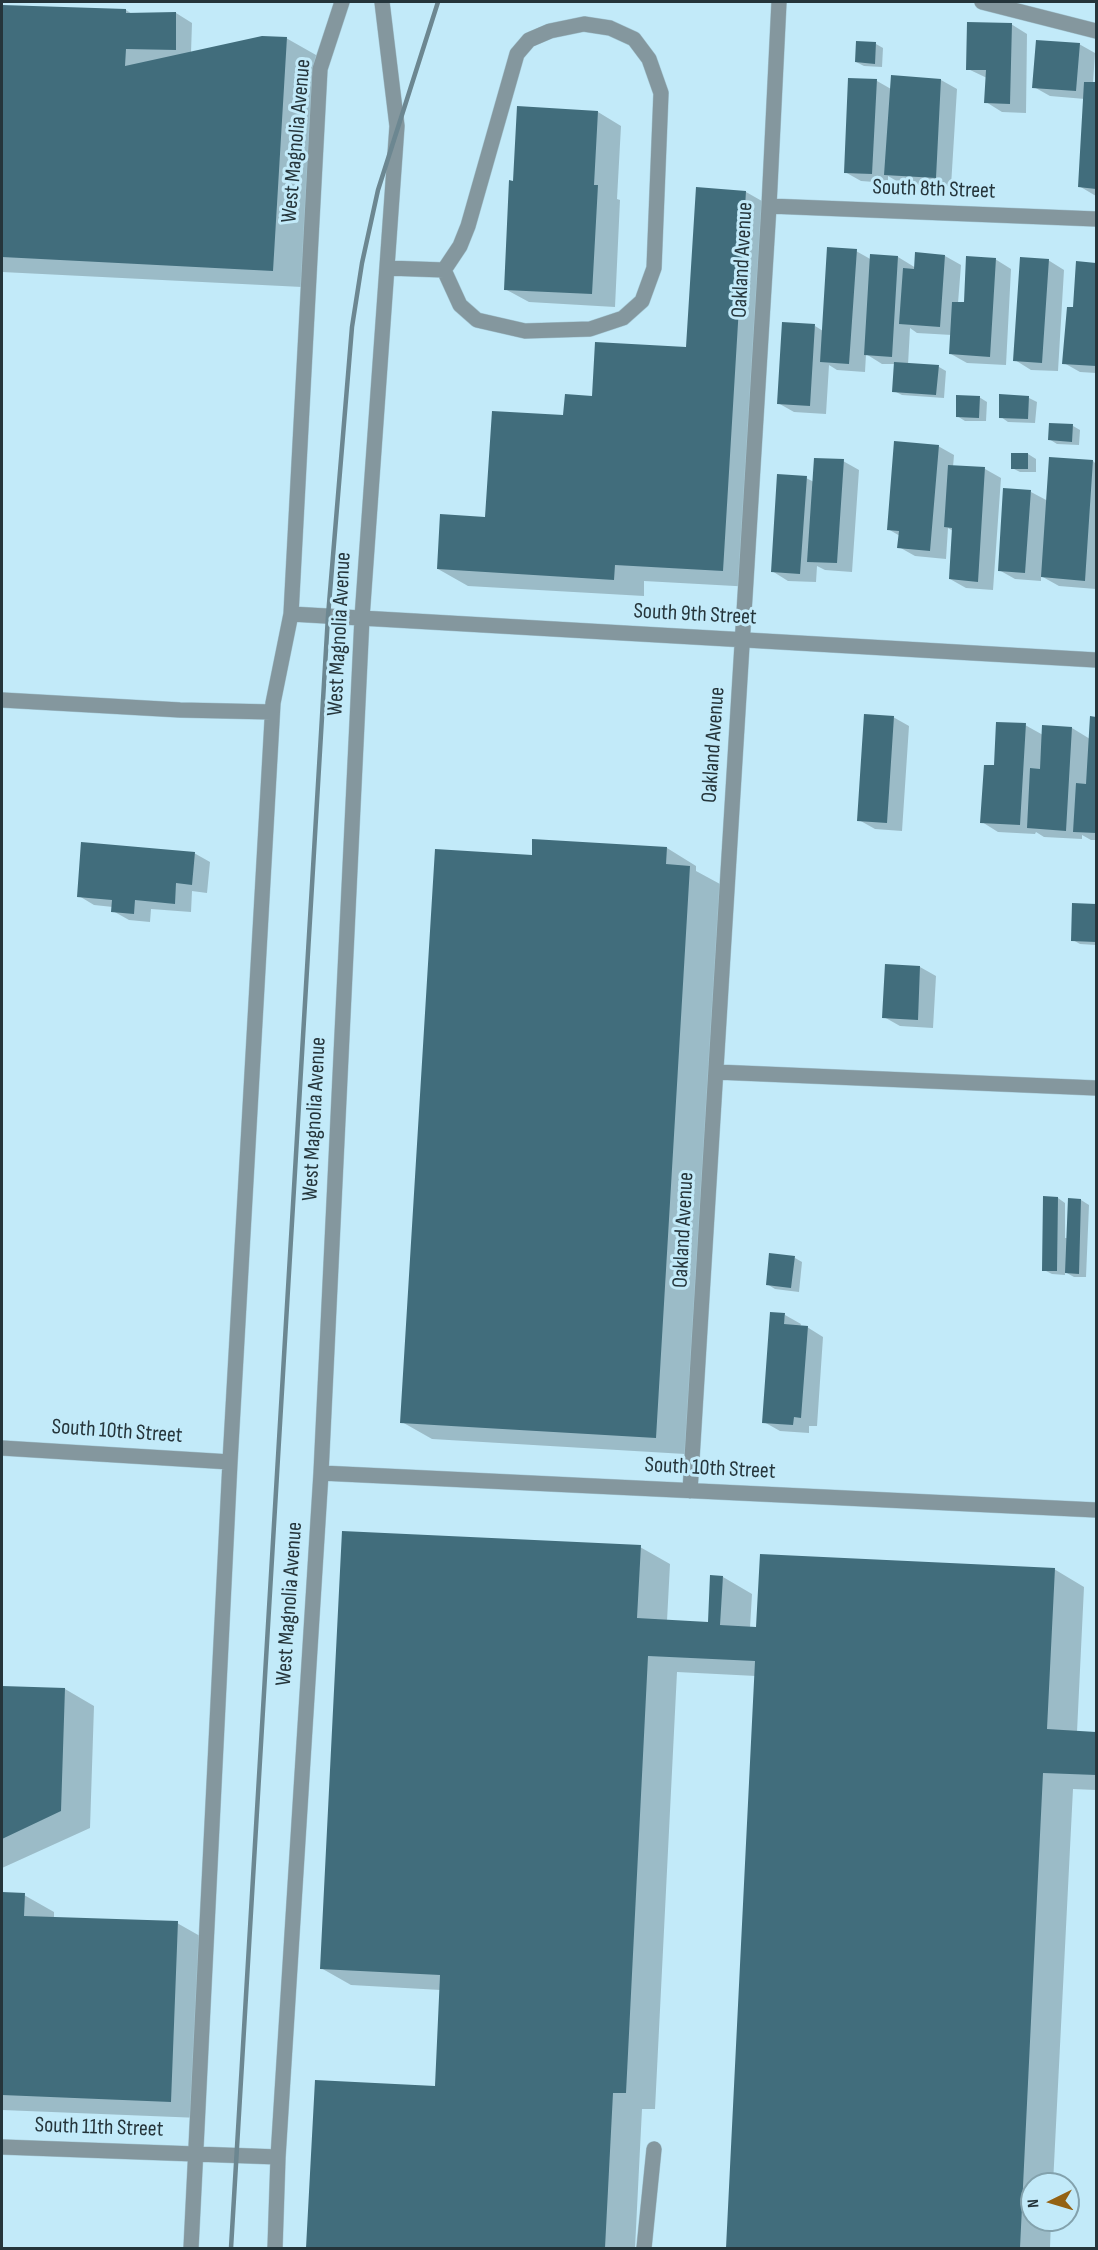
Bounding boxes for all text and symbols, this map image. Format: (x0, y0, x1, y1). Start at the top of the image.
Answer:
street label: West Magnolia Avenue (277, 58, 317, 224)
street label: South 8th Street (872, 175, 996, 205)
street label: Oakland Avenue (727, 201, 759, 319)
street label: West Magnolia Avenue (323, 551, 357, 717)
street label: South 9th Street (633, 599, 757, 631)
street label: Oakland Avenue (697, 686, 731, 804)
street label: West Magnolia Avenue (298, 1036, 332, 1202)
street label: Oakland Avenue (668, 1171, 700, 1289)
street label: South 10th Street (51, 1414, 183, 1450)
street label: South 10th Street (644, 1452, 776, 1486)
street label: West Magnolia Avenue (271, 1521, 309, 1687)
street label: South 11th Street (34, 2113, 164, 2143)
north arrow (1020, 2172, 1080, 2232)
text: N (1024, 2198, 1043, 2209)

